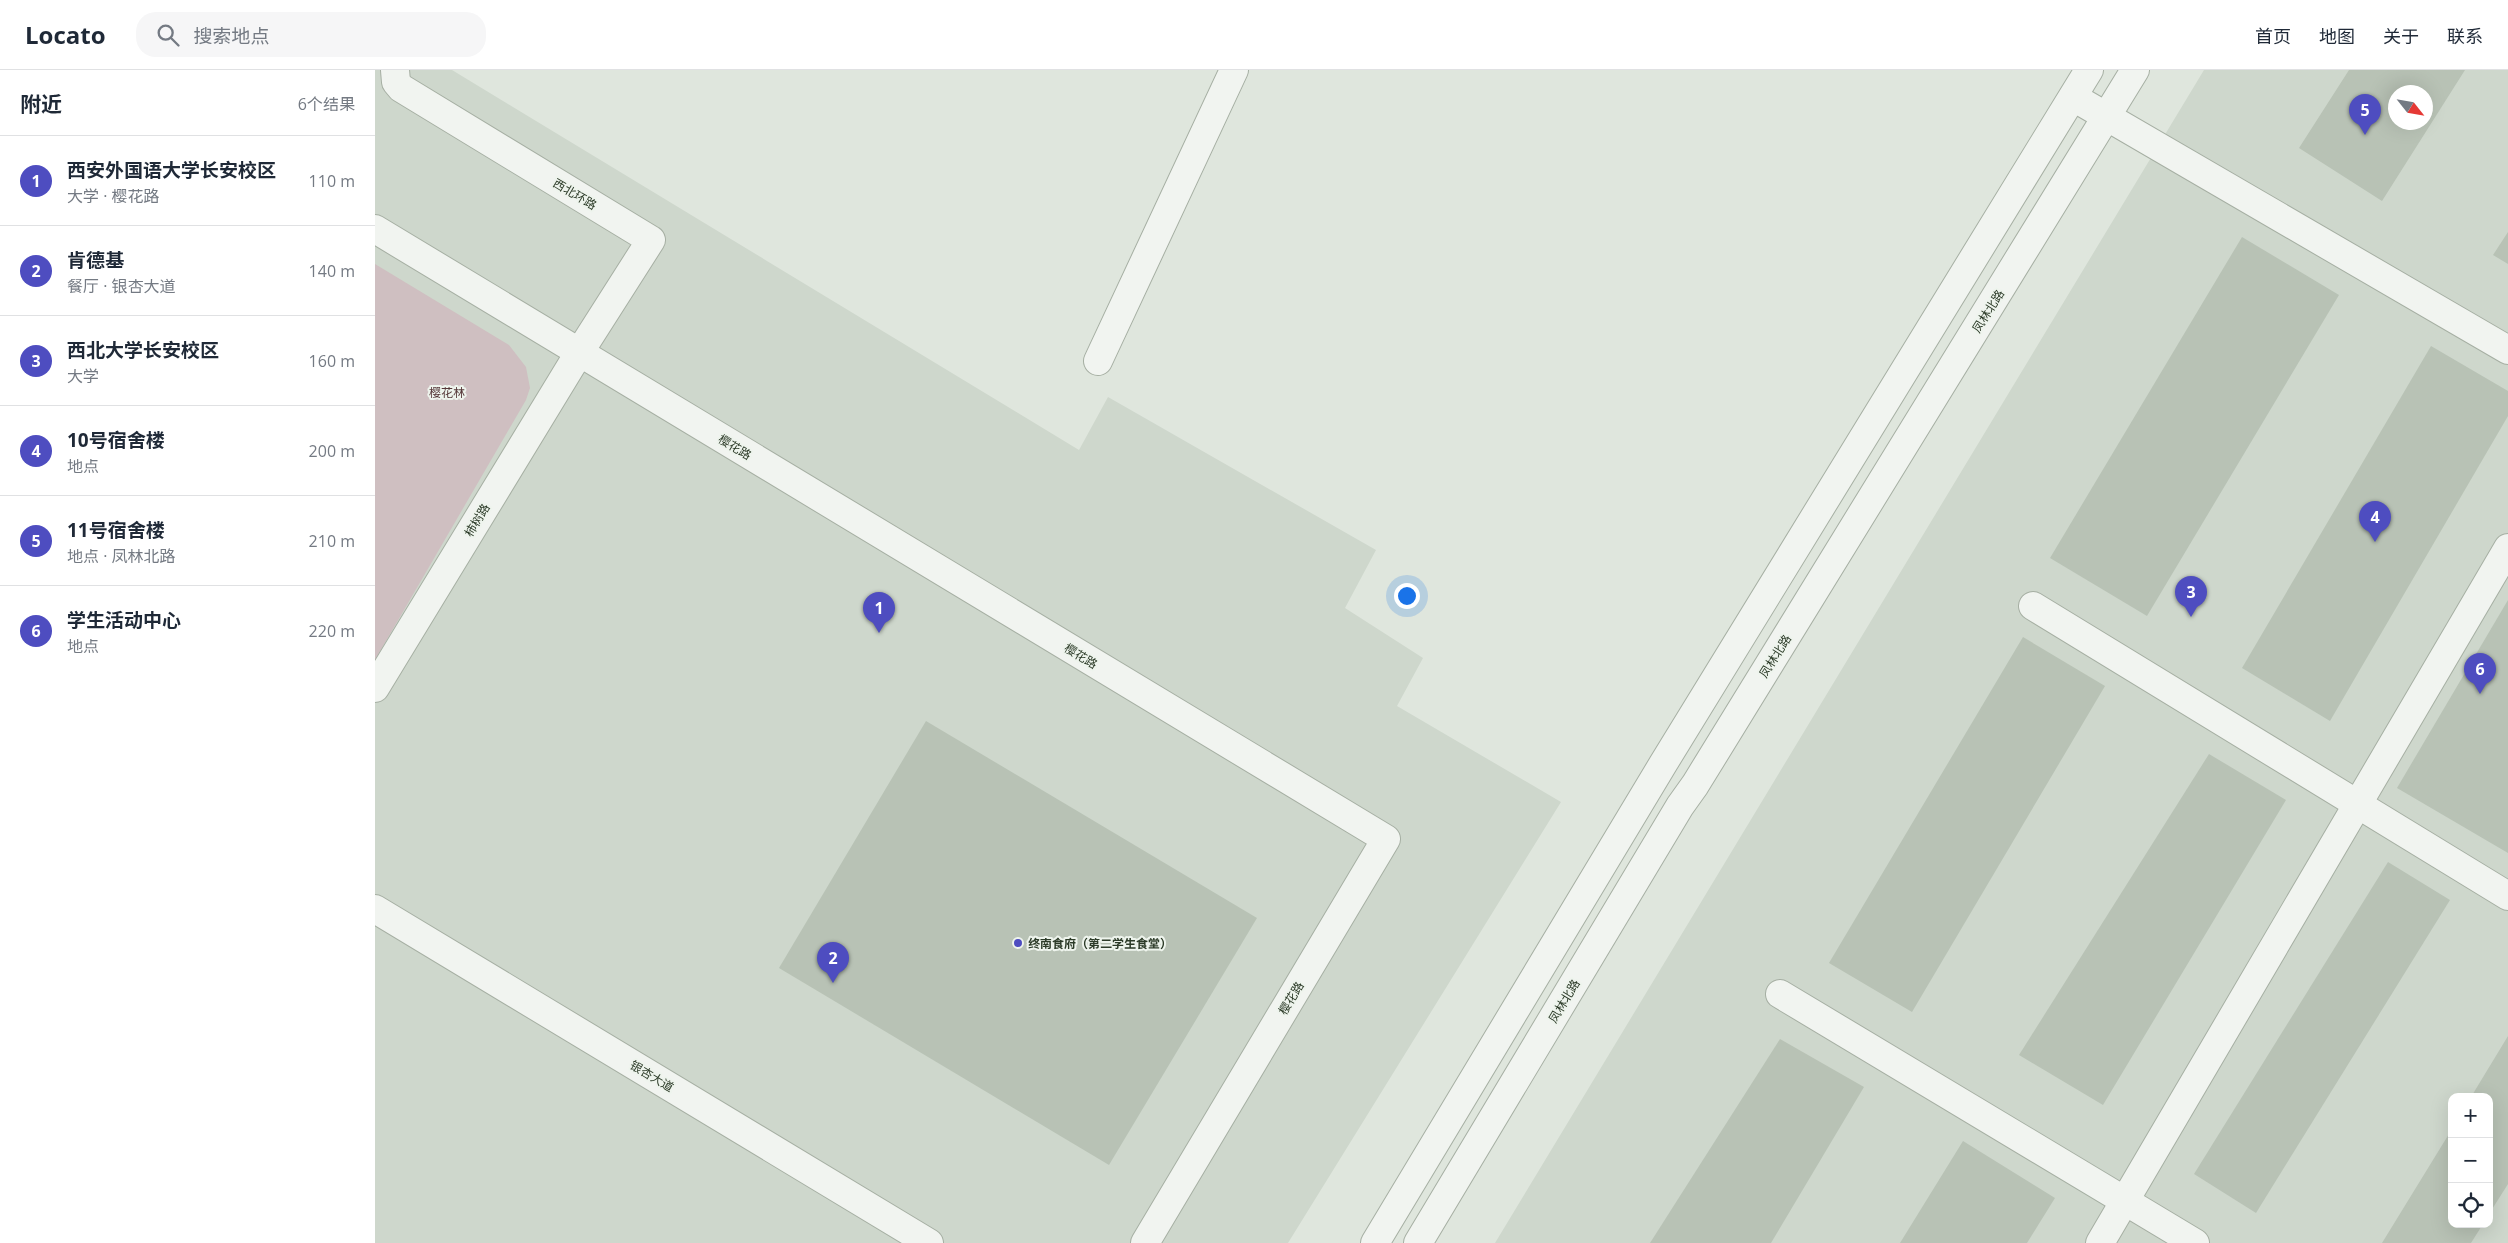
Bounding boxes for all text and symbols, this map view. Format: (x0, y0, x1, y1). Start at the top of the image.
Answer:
search box (136, 12, 486, 57)
text: Locato (25, 18, 106, 51)
icon: search (154, 21, 182, 49)
text: 搜索地点 (194, 23, 270, 49)
text: 首页 (2255, 24, 2291, 48)
text: 地图 (2319, 24, 2355, 48)
text: 关于 (2383, 24, 2419, 48)
text: 联系 (2447, 24, 2483, 48)
north arrow (2388, 85, 2433, 130)
text: 附近 (20, 90, 62, 118)
text: 6个结果 (298, 93, 355, 115)
pin: 5 (2349, 94, 2381, 135)
text: 西安外国语大学长安校区 (67, 157, 276, 183)
text: 1 (31, 170, 41, 192)
text: 110 m (309, 170, 355, 192)
street label: 西北环路 (550, 174, 600, 214)
text: 大学 · 樱花路 (67, 185, 160, 207)
text: 肯德基 (67, 247, 124, 273)
text: 2 (31, 260, 41, 282)
text: 140 m (309, 260, 355, 282)
text: 餐厅 · 银杏大道 (67, 275, 176, 297)
street label: 凤林北路 (1968, 286, 2008, 336)
text: 西北大学长安校区 (67, 337, 219, 363)
text: 3 (31, 350, 41, 372)
text: 160 m (309, 350, 355, 372)
text: 大学 (67, 365, 99, 387)
park label: 樱花林 (429, 384, 465, 401)
text: 10号宿舍楼 (67, 427, 165, 453)
street label: 樱花路 (715, 430, 755, 464)
text: 4 (31, 440, 41, 462)
text: 200 m (309, 440, 355, 462)
text: 地点 (67, 455, 99, 477)
street label: 柿树路 (460, 500, 494, 540)
pin: 4 (2359, 501, 2391, 542)
text: 11号宿舍楼 (67, 517, 165, 543)
text: 5 (31, 530, 41, 552)
text: 210 m (309, 530, 355, 552)
text: 地点 · 凤林北路 (67, 545, 176, 567)
pin: 3 (2175, 576, 2207, 617)
your location (1394, 583, 1420, 609)
pin: 1 (863, 592, 895, 633)
text: 学生活动中心 (67, 607, 181, 633)
text: 6 (31, 620, 41, 642)
text: 220 m (309, 620, 355, 642)
street label: 凤林北路 (1755, 631, 1795, 681)
text: 地点 (67, 635, 99, 657)
street label: 樱花路 (1061, 639, 1101, 673)
pin: 6 (2464, 653, 2496, 694)
place label: 终南食府（第二学生食堂） (1028, 935, 1172, 952)
marker: 终南食府（第二学生食堂） (1012, 937, 1024, 949)
pin: 2 (817, 942, 849, 983)
street label: 凤林北路 (1544, 976, 1584, 1026)
street label: 樱花路 (1274, 978, 1308, 1018)
street label: 银杏大道 (627, 1056, 677, 1096)
map controls (2448, 1093, 2493, 1228)
button: + (2448, 1093, 2493, 1138)
button: − (2448, 1138, 2493, 1183)
button: locate (2448, 1183, 2493, 1228)

